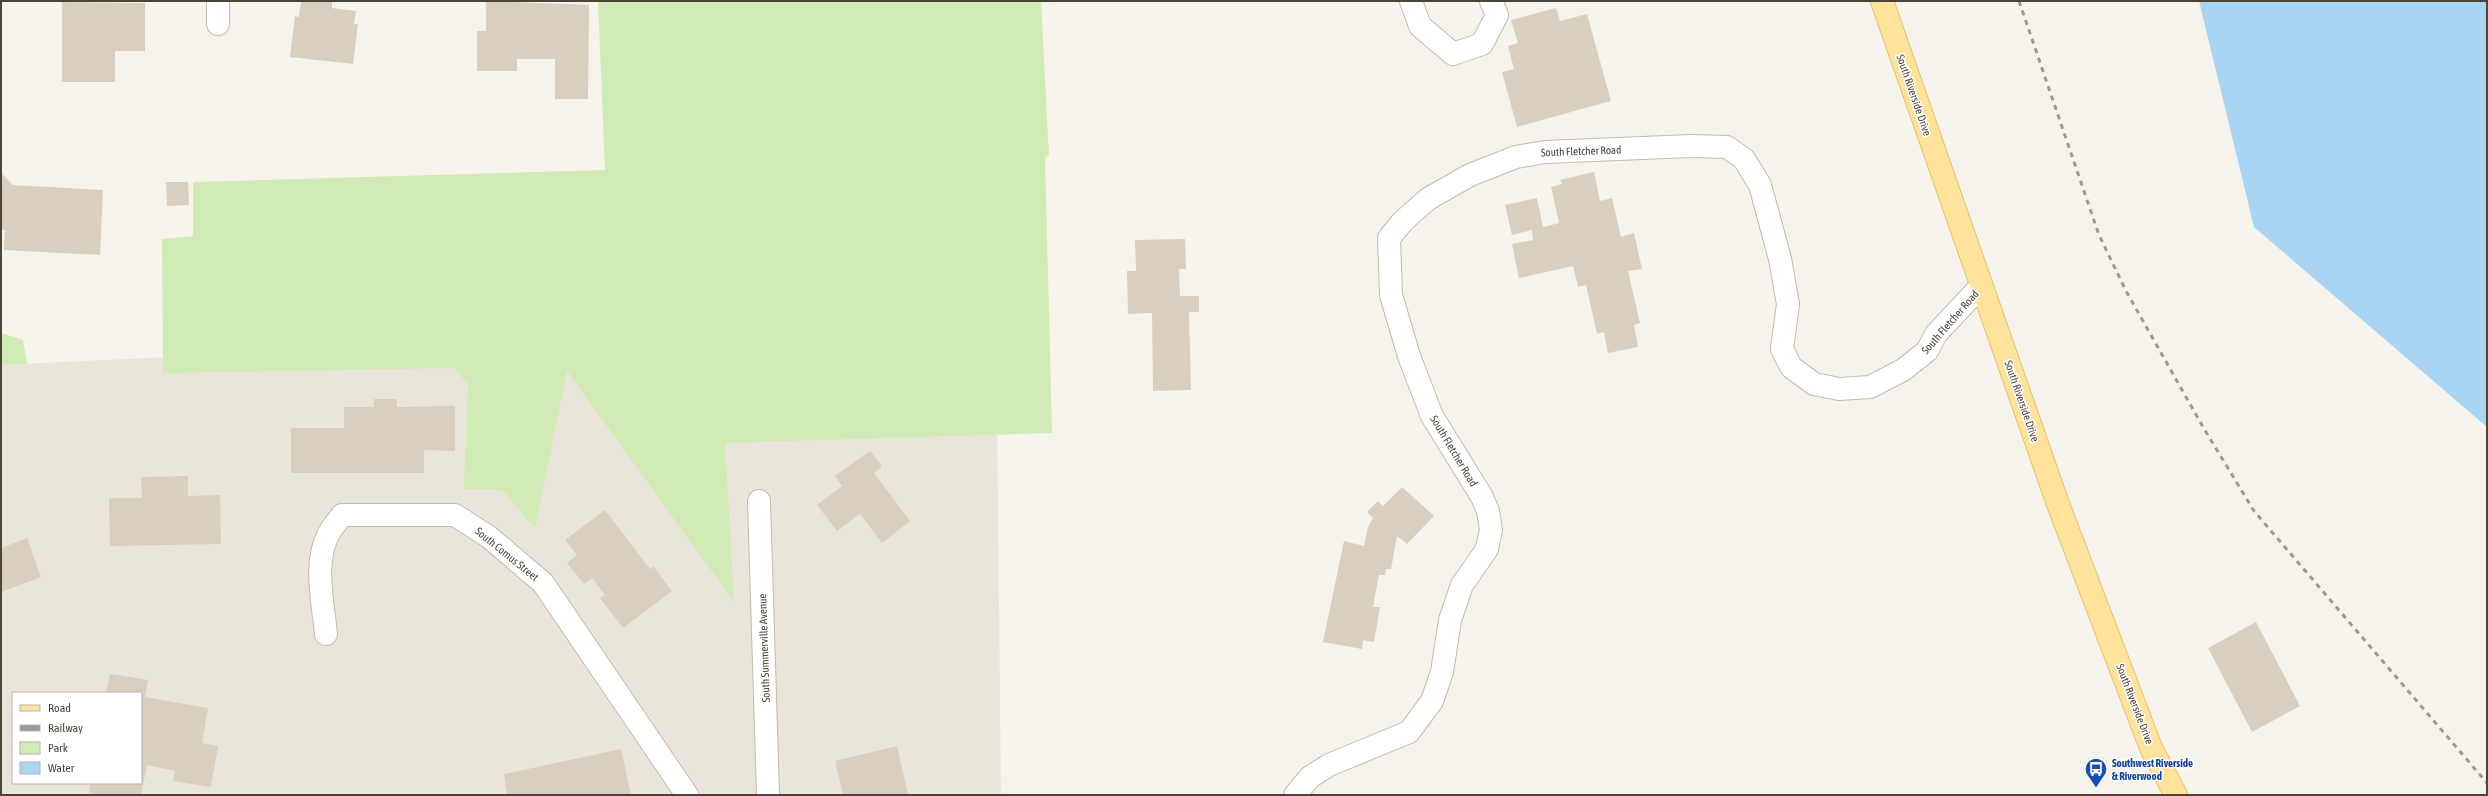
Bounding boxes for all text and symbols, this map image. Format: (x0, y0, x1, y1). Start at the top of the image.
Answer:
street label: South Riverside Drive (1894, 53, 1934, 137)
street label: South Fletcher Road (1541, 144, 1621, 158)
street label: South Fletcher Road (1919, 288, 1981, 356)
street label: South Riverside Drive (2002, 359, 2042, 443)
street label: South Fletcher Road (1428, 413, 1480, 489)
street label: South Comus Street (473, 525, 541, 583)
street label: South Summerville Avenue (756, 593, 772, 703)
street label: South Riverside Drive (2114, 662, 2156, 746)
legend (12, 692, 142, 784)
text: Road (48, 701, 71, 715)
text: Railway (48, 721, 83, 735)
text: Park (48, 741, 69, 755)
bus stop icon: Southwest Riverside & Riverwood (2083, 756, 2109, 789)
place label: Southwest Riverside & Riverwood (2112, 757, 2193, 782)
text: Water (48, 761, 75, 775)

